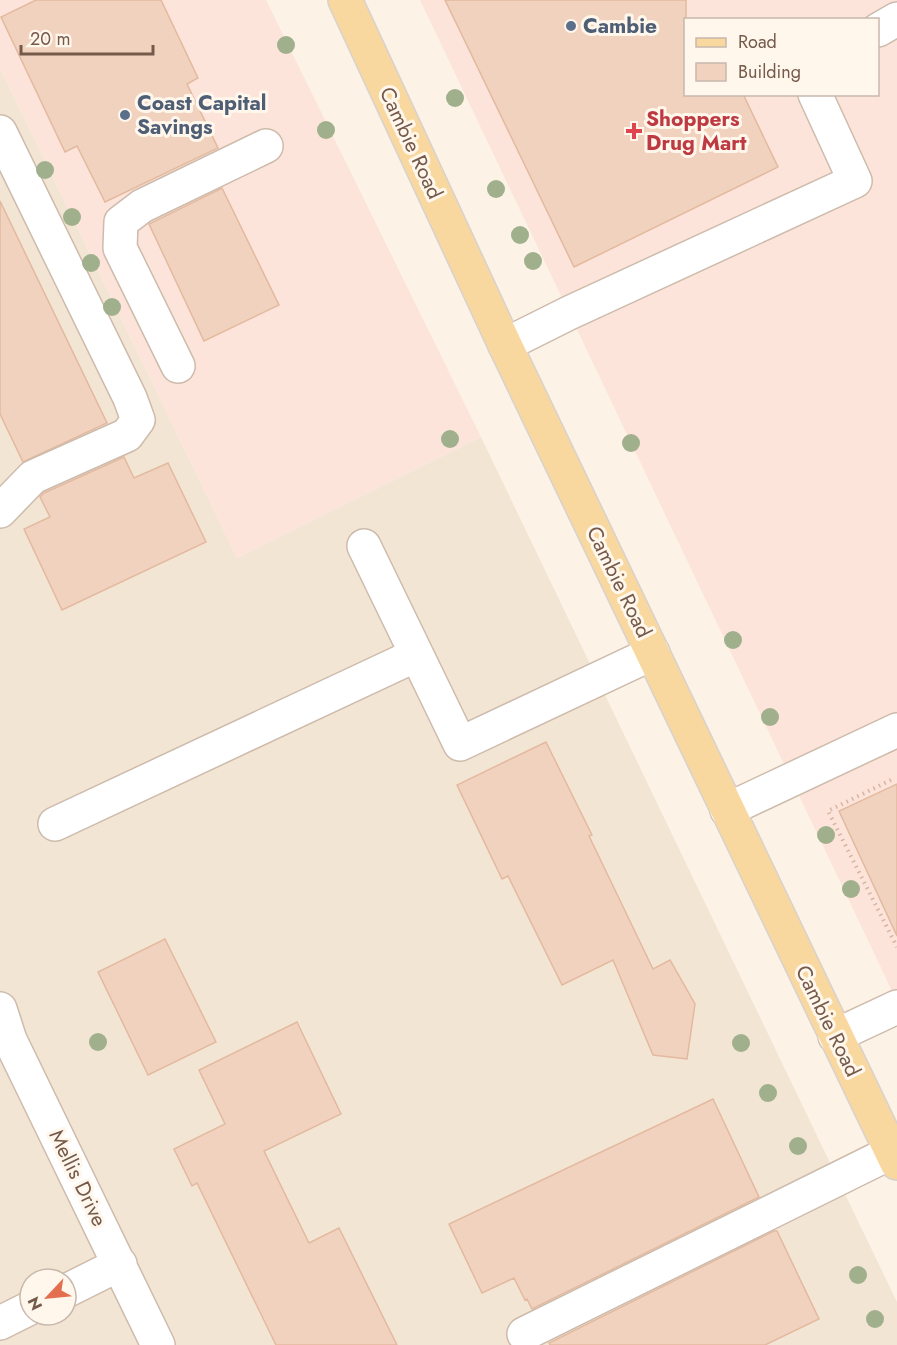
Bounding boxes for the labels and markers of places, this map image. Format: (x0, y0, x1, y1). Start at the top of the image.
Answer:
place label: Cambie (583, 11, 657, 41)
marker: Cambie (564, 19, 578, 33)
place label: Coast Capital Savings (137, 88, 266, 142)
place label: Shoppers Drug Mart (646, 104, 747, 158)
marker: Coast Capital Savings (118, 108, 132, 122)
marker: Shoppers Drug Mart (627, 124, 641, 138)

